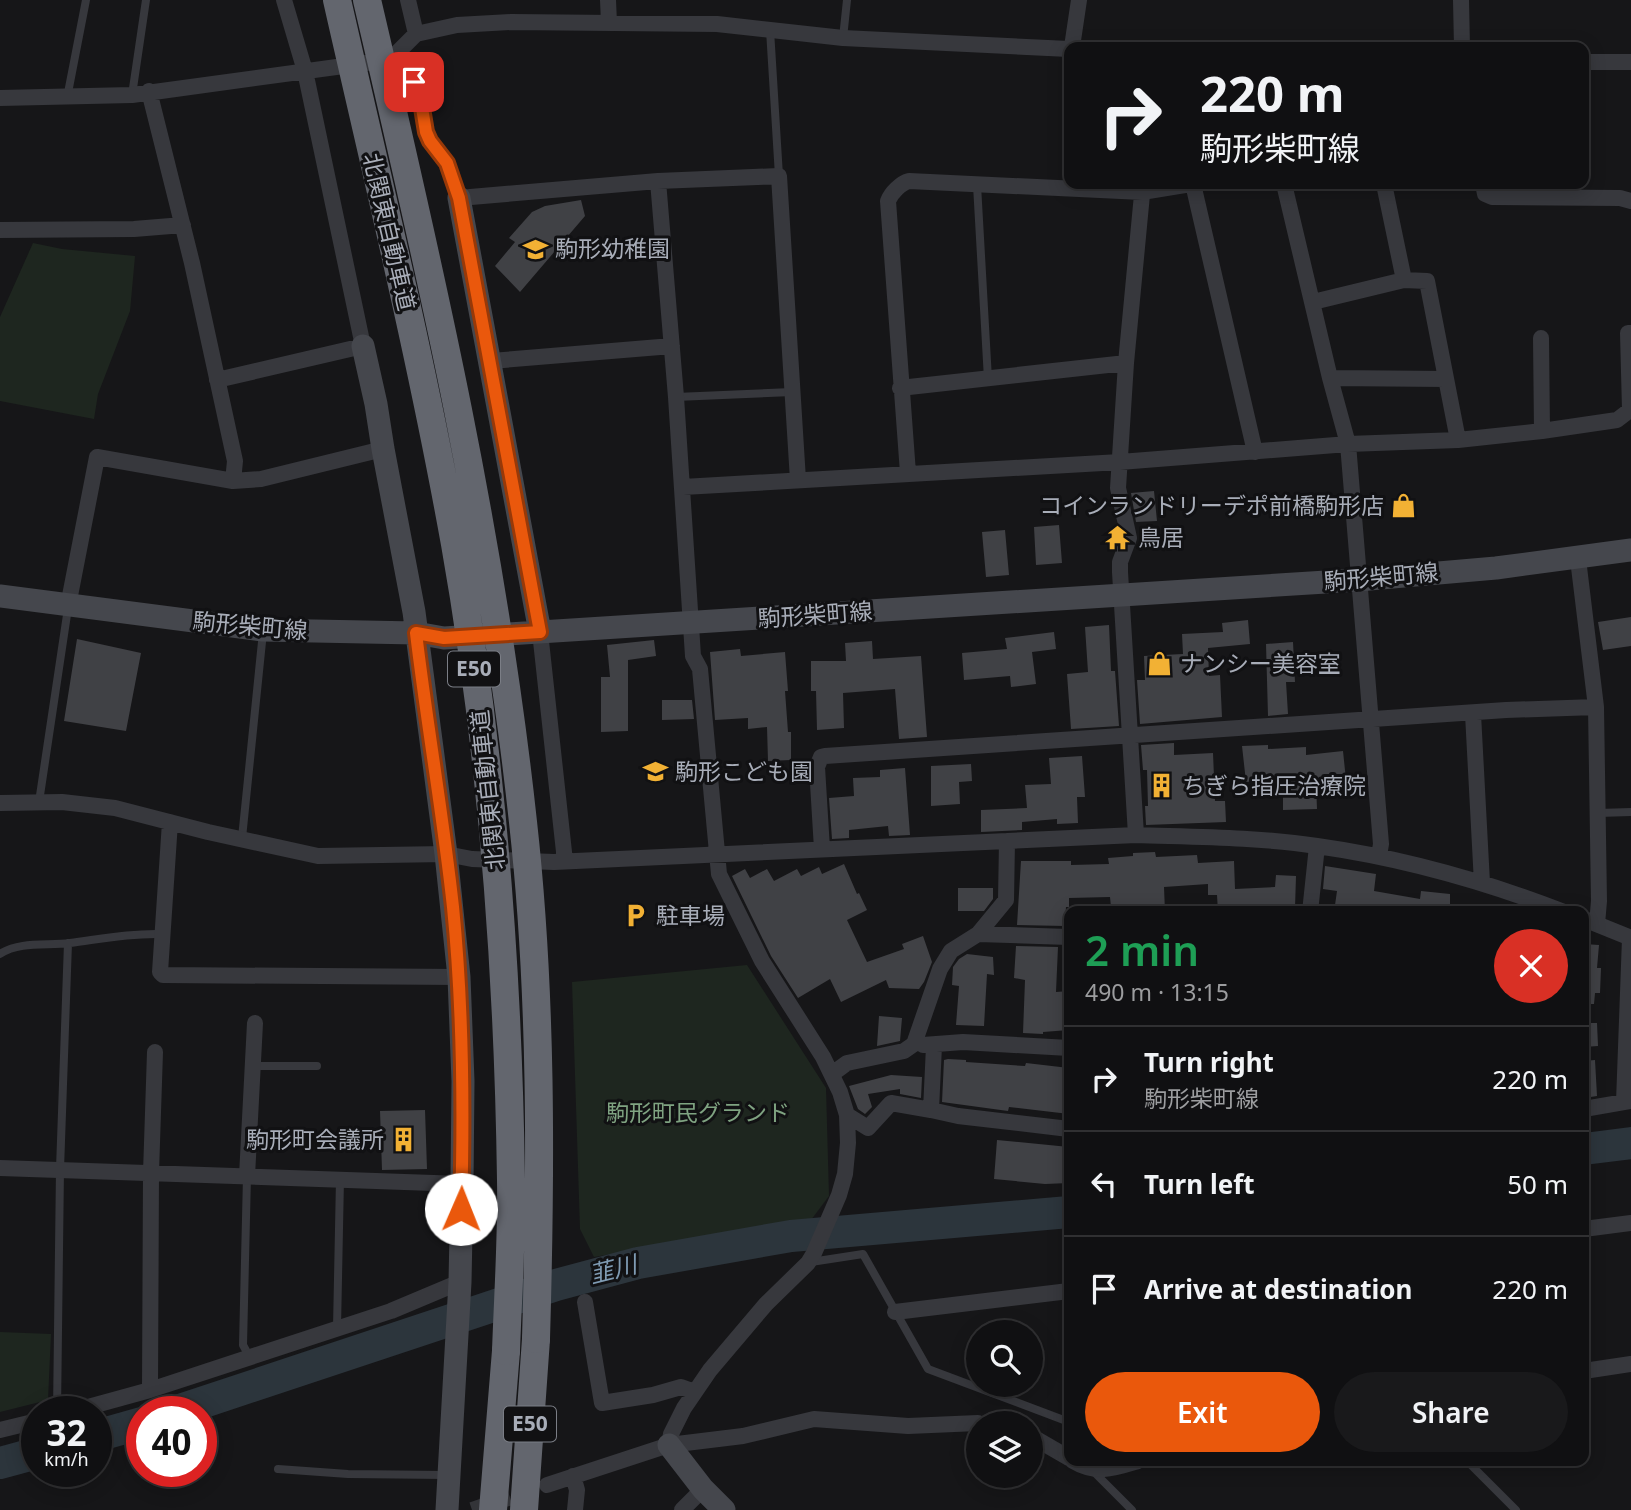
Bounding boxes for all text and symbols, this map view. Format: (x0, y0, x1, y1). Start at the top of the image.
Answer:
pin (384, 52, 444, 112)
text: 220 m (1200, 60, 1345, 126)
icon: arrive (395, 63, 433, 101)
icon: right (1085, 70, 1176, 161)
text: 駒形柴町線 (1200, 126, 1360, 169)
street label: 北関東自動車道 (356, 150, 424, 314)
place label: 駒形幼稚園 (555, 232, 670, 264)
school or university icon: 駒形幼稚園 (521, 235, 549, 263)
place label: コインランドリーデポ前橋駒形店 (1039, 489, 1384, 521)
shop icon: コインランドリーデポ前橋駒形店 (1390, 492, 1418, 520)
place label: 鳥居 (1138, 521, 1184, 553)
temple icon: 鳥居 (1104, 524, 1132, 552)
street label: 駒形柴町線 (1322, 555, 1440, 597)
street label: 駒形柴町線 (756, 594, 873, 634)
street label: 駒形柴町線 (191, 604, 309, 646)
place label: ナンシー美容室 (1180, 647, 1341, 679)
shop icon: ナンシー美容室 (1146, 650, 1174, 678)
road number: E50 (448, 652, 500, 686)
street label: 北関東自動車道 (463, 708, 511, 872)
place label: 駒形こども園 (675, 755, 813, 787)
school or university icon: 駒形こども園 (641, 758, 669, 786)
place label: ちぎら指圧治療院 (1182, 769, 1366, 801)
building icon: ちぎら指圧治療院 (1148, 772, 1176, 800)
place label: 駐車場 (656, 899, 725, 931)
parking icon: 駐車場 (622, 902, 650, 930)
text: 2 min (1085, 921, 1199, 978)
button: close (1494, 929, 1568, 1003)
text: 490 m · 13:15 (1085, 976, 1229, 1008)
text: Turn right (1144, 1044, 1274, 1080)
icon: right (1085, 1060, 1123, 1098)
text: 220 m (1492, 1061, 1568, 1097)
text: 駒形柴町線 (1144, 1082, 1259, 1114)
park label: 駒形町民グランド (606, 1096, 790, 1128)
place label: 駒形町会議所 (246, 1123, 384, 1155)
building icon: 駒形町会議所 (390, 1126, 418, 1154)
icon: left (1085, 1165, 1123, 1203)
text: Turn left (1144, 1166, 1255, 1202)
text: 50 m (1507, 1166, 1568, 1202)
position arrow (424, 1172, 498, 1246)
water label: 韮川 (585, 1246, 643, 1290)
icon: arrive (1085, 1270, 1123, 1308)
text: Arrive at destination (1144, 1271, 1413, 1307)
text: 220 m (1492, 1271, 1568, 1307)
map controls (966, 1320, 1043, 1488)
button: search (966, 1320, 1043, 1397)
button: Exit (1085, 1372, 1320, 1452)
button: Share (1334, 1372, 1568, 1452)
speed limit sign: 40 (126, 1396, 217, 1487)
road number: E50 (504, 1406, 556, 1442)
text: 32 (46, 1409, 87, 1456)
button: layers (966, 1411, 1043, 1488)
text: km/h (44, 1447, 89, 1471)

